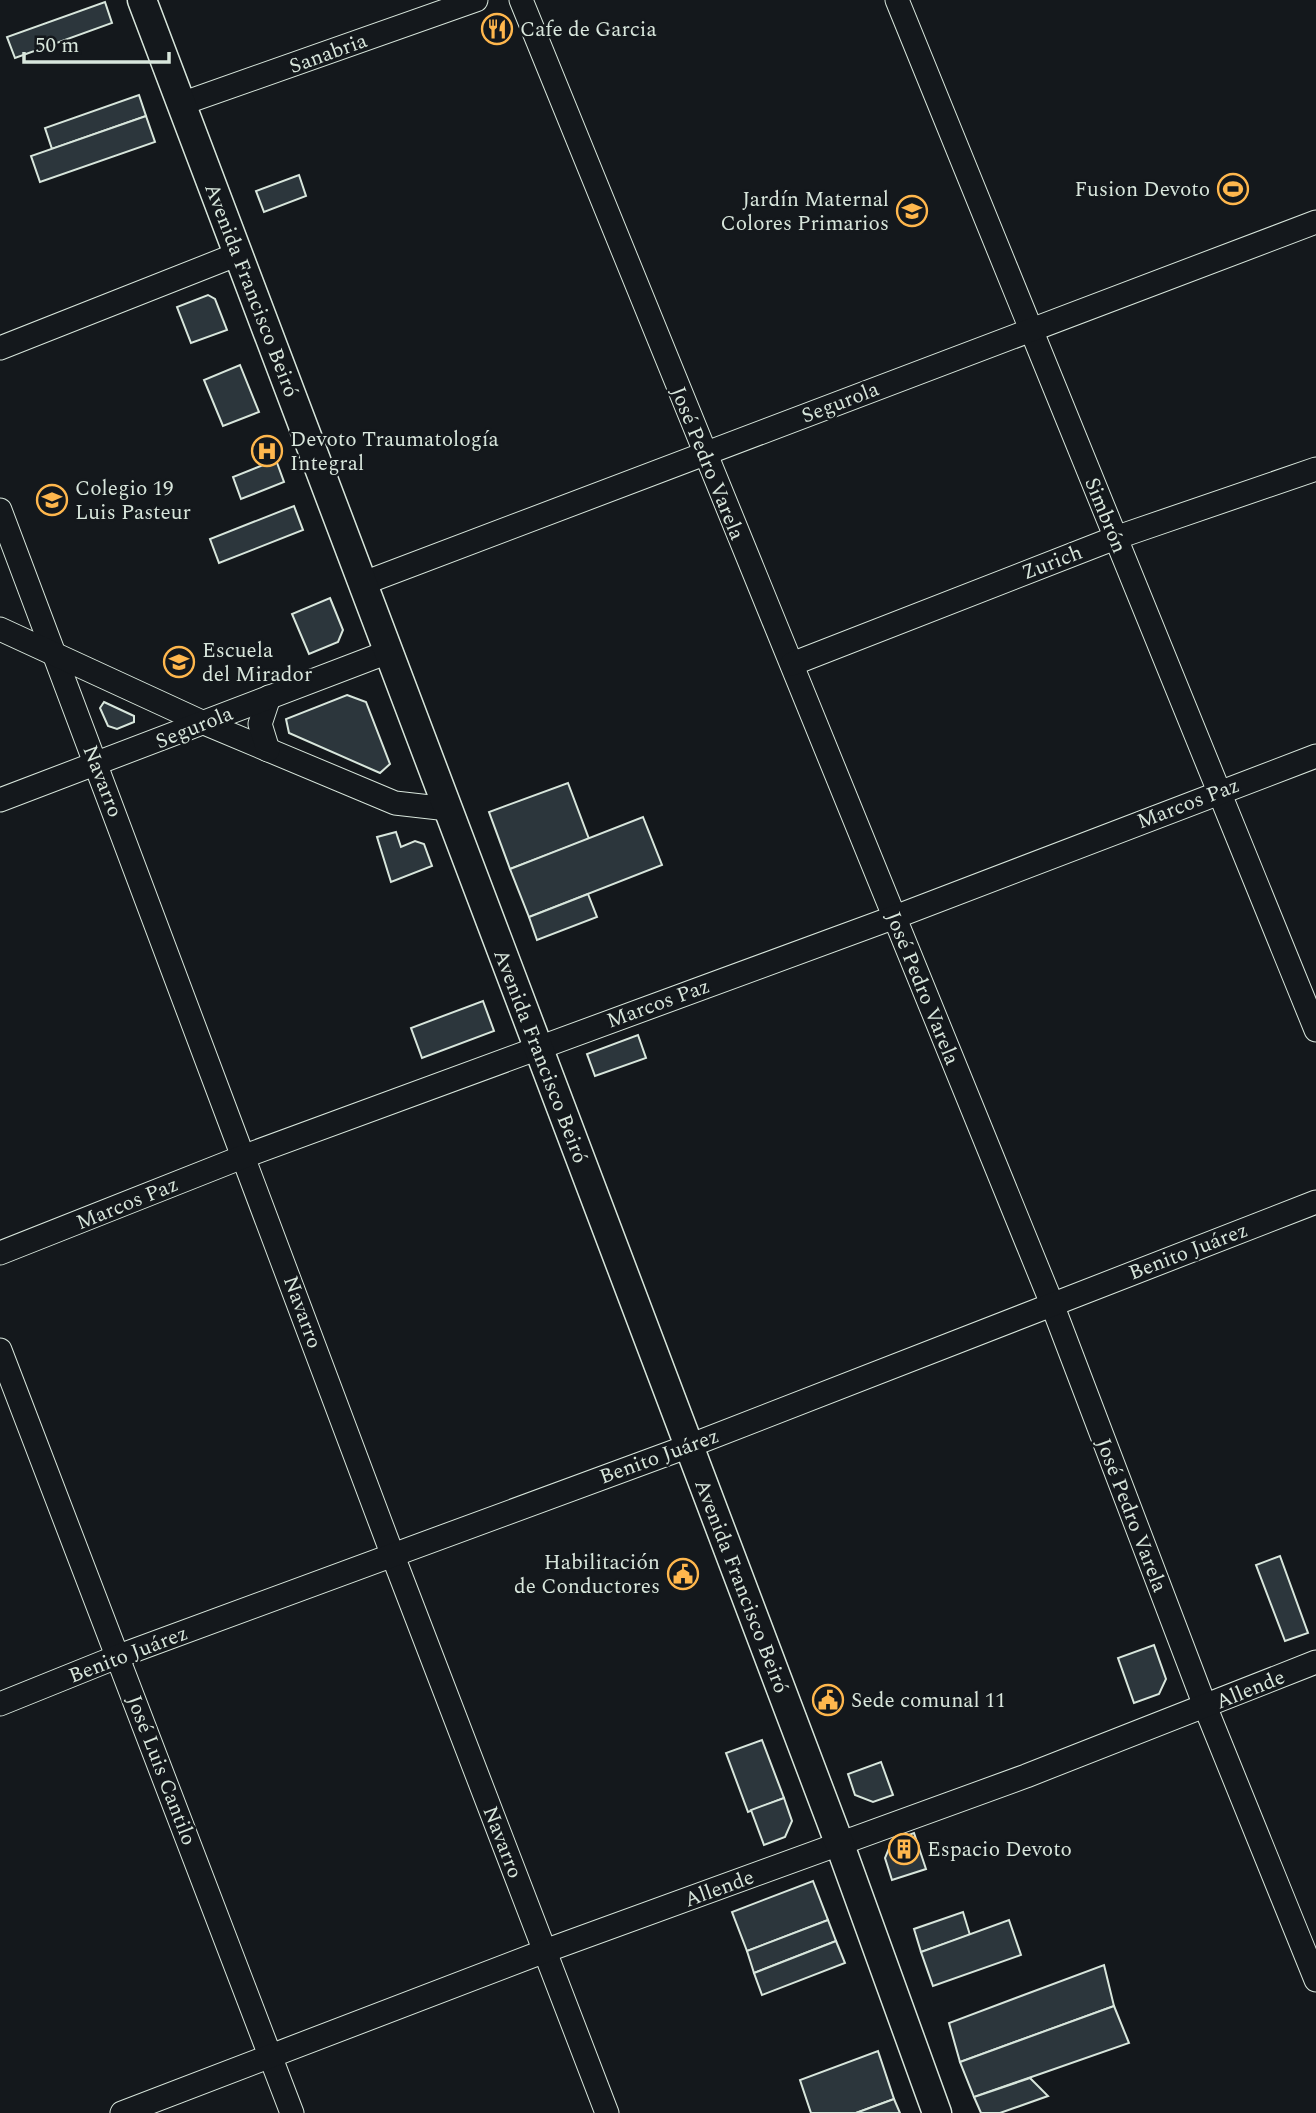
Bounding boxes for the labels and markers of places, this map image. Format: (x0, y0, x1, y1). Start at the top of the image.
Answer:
restaurant icon: Cafe de Garcia (480, 12, 514, 46)
place label: Cafe de Garcia (520, 14, 657, 46)
sports icon: Fusion Devoto (1216, 172, 1250, 206)
place label: Fusion Devoto (1074, 174, 1210, 206)
place label: Jardín Maternal Colores Primarios (720, 184, 889, 240)
school or university icon: Jardín Maternal Colores Primarios (895, 194, 929, 228)
place label: Devoto Traumatología Integral (290, 424, 500, 480)
hospital icon: Devoto Traumatología Integral (250, 434, 284, 468)
place label: Colegio 19 Luis Pasteur (75, 473, 191, 529)
school or university icon: Colegio 19 Luis Pasteur (35, 483, 69, 517)
place label: Escuela del Mirador (202, 635, 312, 691)
school or university icon: Escuela del Mirador (162, 645, 196, 679)
place label: Habilitación de Conductores (514, 1547, 660, 1603)
public building icon: Habilitación de Conductores (666, 1557, 700, 1591)
public building icon: Sede comunal 11 (811, 1683, 845, 1717)
place label: Sede comunal 11 (851, 1685, 1006, 1717)
building icon: Espacio Devoto (887, 1832, 921, 1866)
place label: Espacio Devoto (927, 1834, 1072, 1866)

